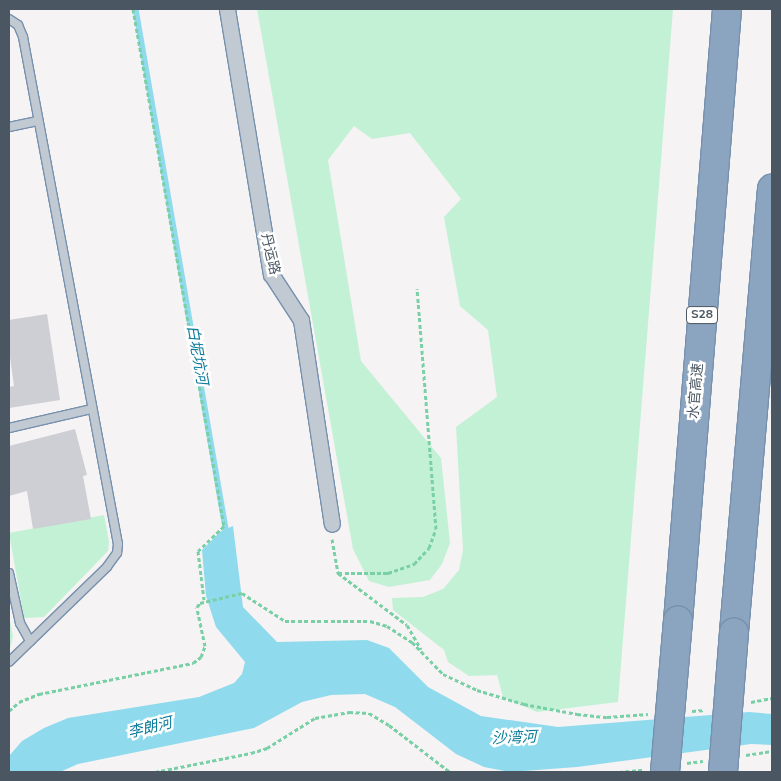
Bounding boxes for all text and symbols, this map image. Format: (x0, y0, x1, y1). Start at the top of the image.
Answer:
street label: 丹运路 (257, 232, 283, 276)
road number: S28 (686, 306, 718, 324)
water label: 白坭坑河 (183, 324, 211, 386)
street label: 水官高速 (685, 362, 707, 420)
water label: 李朗河 (126, 714, 174, 742)
water label: 沙湾河 (491, 728, 537, 748)

